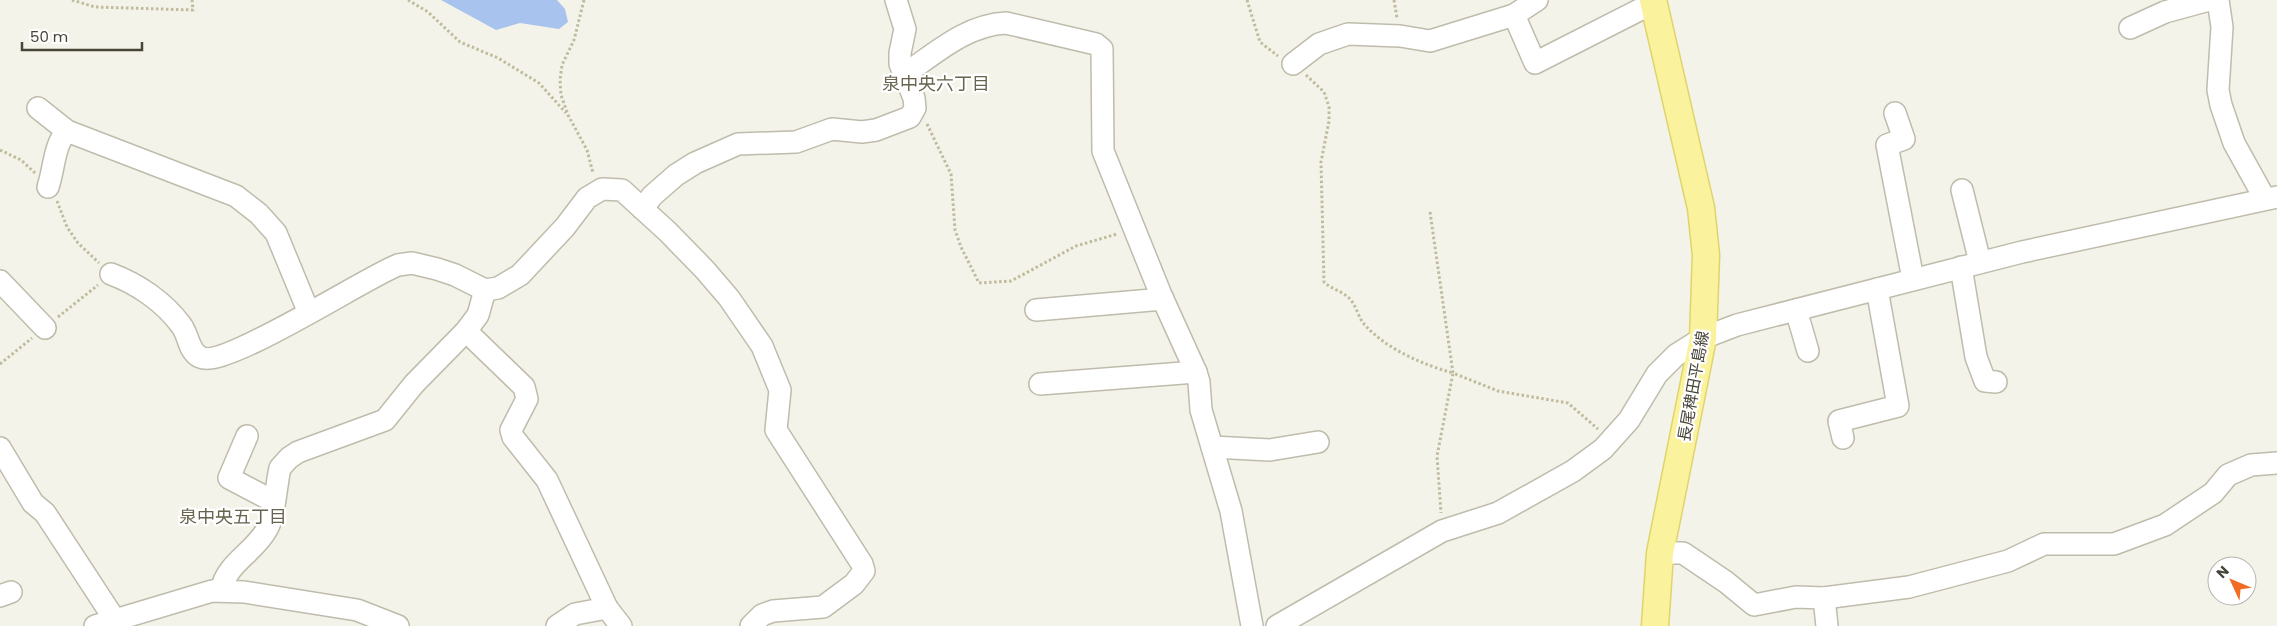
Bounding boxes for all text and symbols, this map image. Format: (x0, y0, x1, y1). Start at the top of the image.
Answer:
scale bar (22, 20, 142, 52)
text: 50 m (30, 26, 68, 47)
district label: 泉中央六丁目 (882, 71, 990, 96)
street label: 長尾稗田平島線 (1672, 329, 1715, 443)
district label: 泉中央五丁目 (179, 504, 287, 529)
north arrow (2207, 556, 2257, 606)
text: N (2212, 561, 2233, 583)

